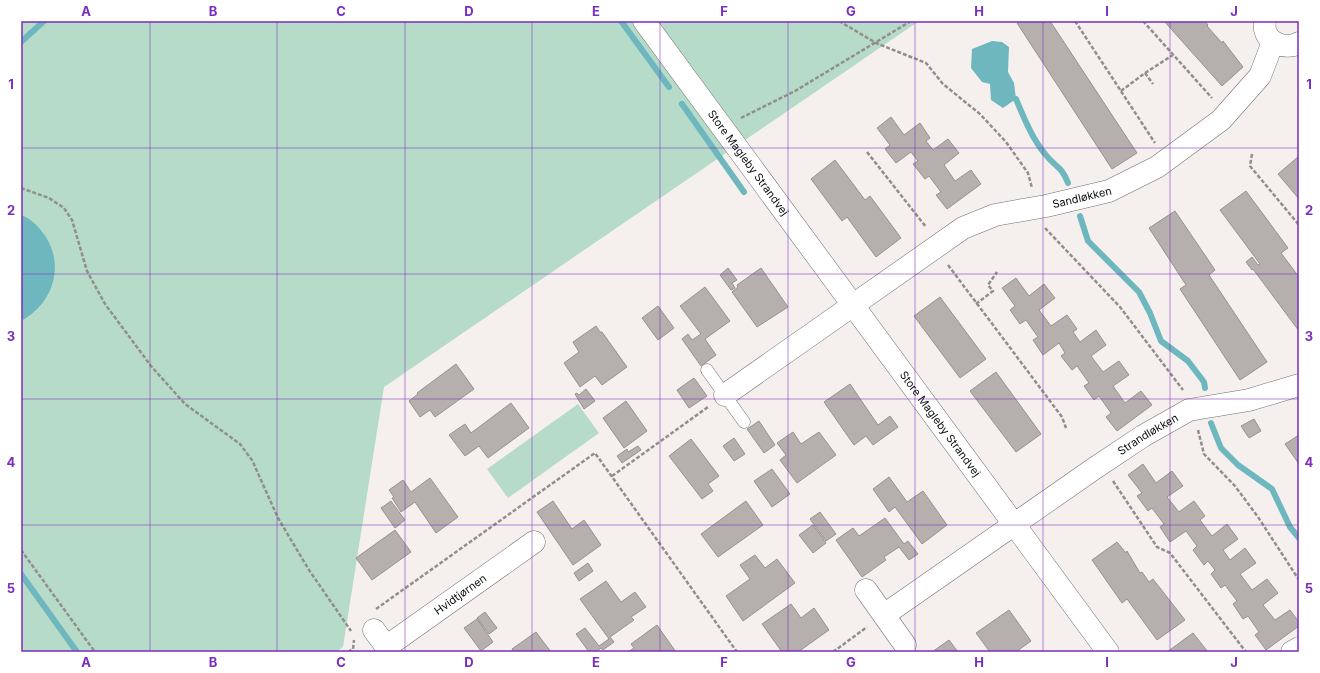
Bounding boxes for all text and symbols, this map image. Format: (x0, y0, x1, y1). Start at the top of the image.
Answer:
text: A (81, 3, 91, 19)
text: B (209, 3, 218, 19)
text: C (336, 3, 346, 19)
text: D (464, 3, 474, 19)
text: E (592, 3, 600, 19)
text: F (720, 3, 728, 19)
text: G (846, 3, 856, 19)
text: H (974, 3, 984, 19)
text: I (1105, 3, 1109, 19)
text: J (1230, 3, 1238, 19)
text: 1 (8, 76, 14, 92)
text: 1 (1306, 76, 1312, 92)
street label: Store Magleby Strandvej (705, 107, 792, 218)
street label: Sandløkken (1051, 184, 1113, 211)
text: 2 (7, 202, 15, 218)
text: 2 (1305, 202, 1313, 218)
text: 3 (7, 328, 15, 344)
text: 3 (1305, 328, 1313, 344)
street label: Store Magleby Strandvej (897, 368, 984, 479)
street label: Strandløkken (1115, 411, 1181, 458)
text: 4 (7, 454, 16, 470)
text: 4 (1305, 454, 1314, 470)
street label: Hvidtjørnen (431, 571, 489, 618)
text: 5 (7, 580, 15, 596)
text: 5 (1305, 580, 1313, 596)
text: A (81, 654, 91, 670)
text: B (209, 654, 218, 670)
text: C (336, 654, 346, 670)
text: D (464, 654, 474, 670)
text: E (592, 654, 600, 670)
text: F (720, 654, 728, 670)
text: G (846, 654, 856, 670)
text: H (974, 654, 984, 670)
text: I (1105, 654, 1109, 670)
text: J (1230, 654, 1238, 670)

